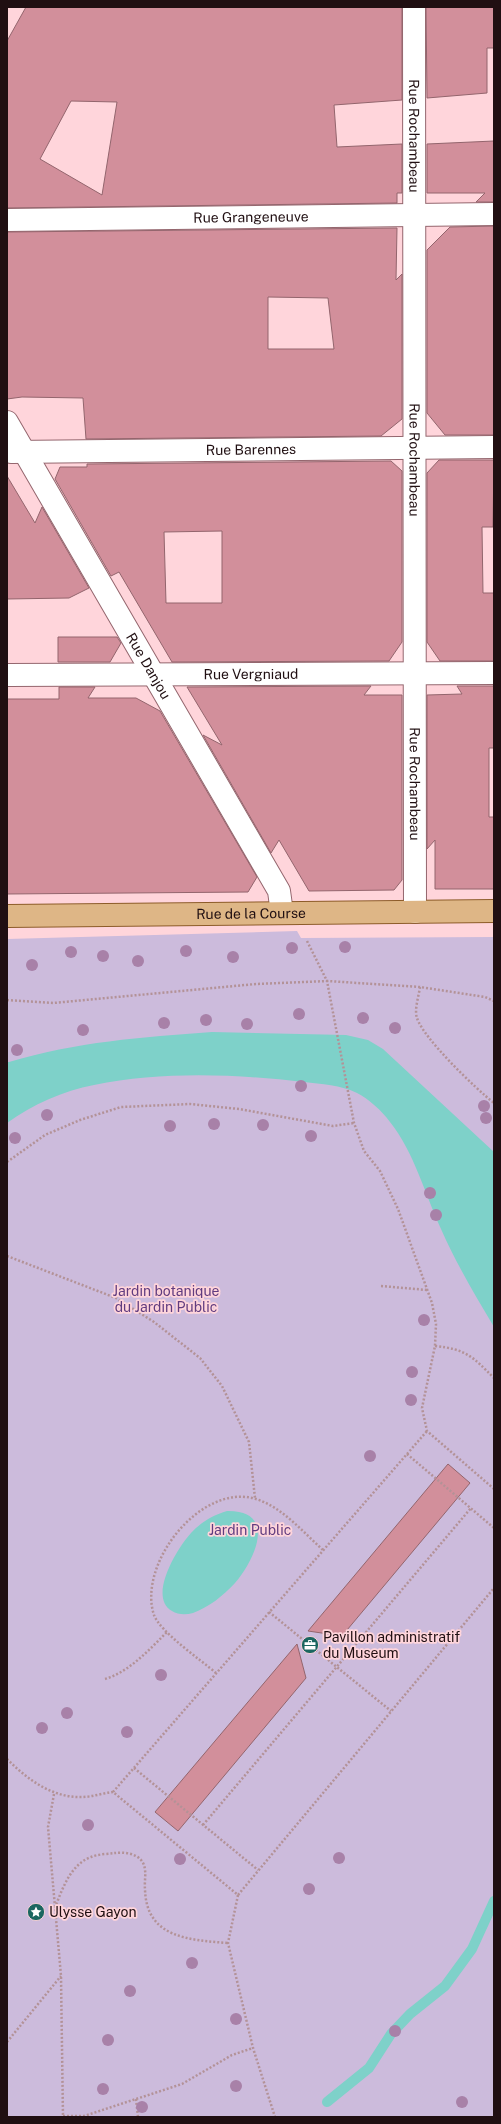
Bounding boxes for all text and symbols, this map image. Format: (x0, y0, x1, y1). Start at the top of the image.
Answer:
street label: Rue Rochambeau (406, 79, 422, 193)
street label: Rue Grangeneuve (193, 208, 309, 226)
street label: Rue Rochambeau (406, 403, 423, 517)
street label: Rue Barennes (206, 441, 296, 458)
street label: Rue Danjou (123, 630, 174, 702)
street label: Rue Vergniaud (204, 666, 298, 682)
street label: Rue Rochambeau (407, 727, 423, 841)
street label: Rue de la Course (196, 905, 306, 922)
park label: Jardin botanique du Jardin Public (112, 1283, 220, 1315)
park label: Jardin Public (209, 1522, 291, 1538)
place label: Pavillon administratif du Museum (323, 1629, 461, 1661)
office icon: Pavillon administratif du Museum (300, 1635, 320, 1655)
place icon: Ulysse Gayon (26, 1902, 46, 1922)
place label: Ulysse Gayon (49, 1904, 137, 1920)

